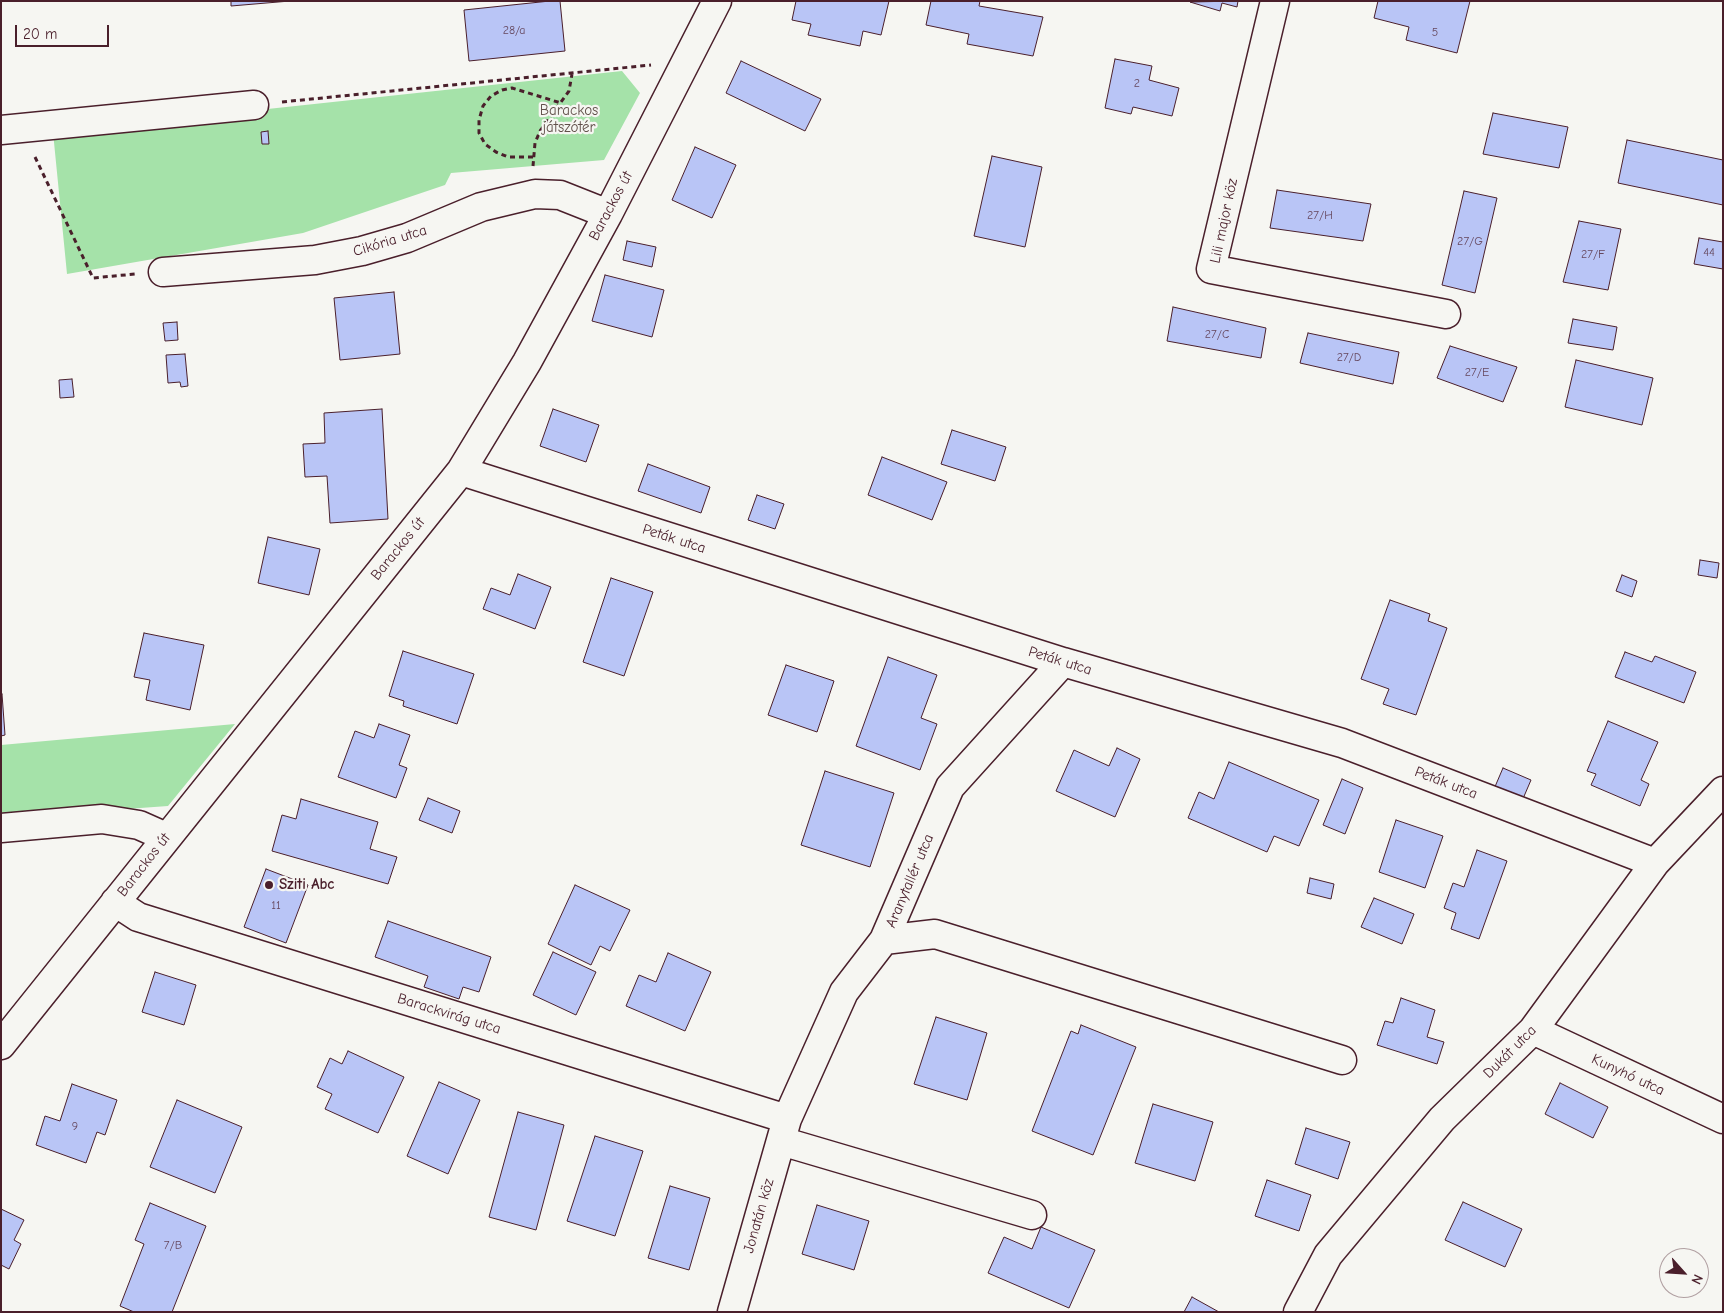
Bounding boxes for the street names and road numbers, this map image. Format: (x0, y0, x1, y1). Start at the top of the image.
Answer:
street label: Barackos út (585, 168, 637, 244)
street label: Lili major köz (1206, 177, 1242, 265)
street label: Cikória utca (351, 221, 429, 261)
street label: Barackos út (367, 514, 429, 584)
street label: Peták utca (640, 520, 708, 558)
street label: Peták utca (1026, 643, 1094, 679)
street label: Peták utca (1412, 763, 1480, 803)
street label: Barackos út (114, 830, 174, 900)
street label: Aranytallér utca (882, 831, 938, 931)
street label: Barackvirág utca (395, 990, 503, 1038)
street label: Dukát utca (1480, 1022, 1540, 1082)
street label: Kunyhó utca (1589, 1050, 1667, 1100)
street label: Jonatán köz (740, 1177, 778, 1255)

